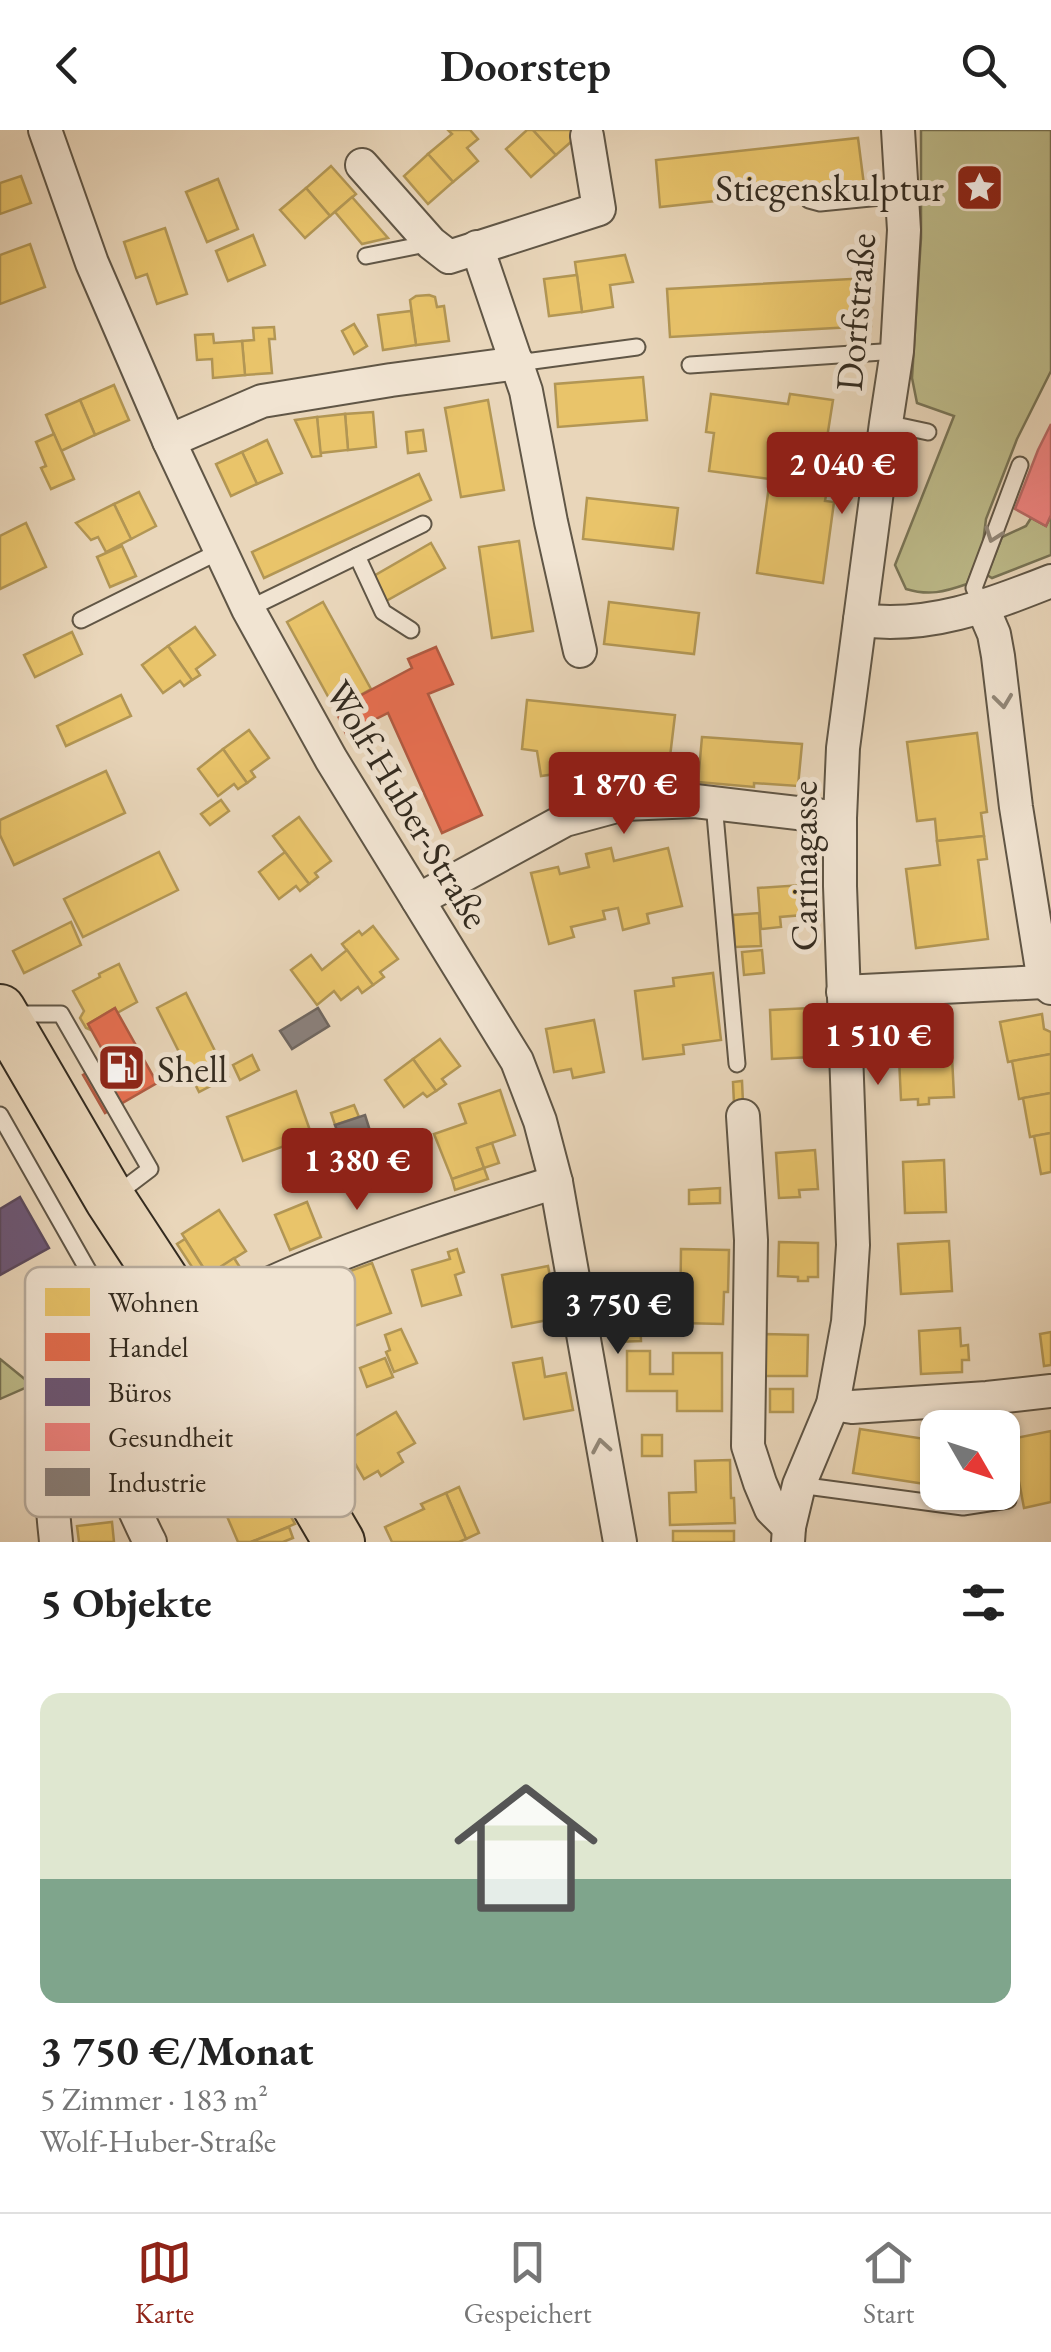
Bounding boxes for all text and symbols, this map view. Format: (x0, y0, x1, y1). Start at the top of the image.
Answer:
text: Doorstep (440, 36, 611, 94)
icon: back (40, 38, 95, 93)
icon: search (956, 38, 1011, 93)
place icon: Stiegenskulptur (953, 161, 1005, 213)
place label: Stiegenskulptur (715, 163, 944, 212)
street label: Dorfstraße (824, 231, 886, 393)
pin: 2 040 € (750, 432, 934, 517)
text: 2 040 € (789, 443, 895, 485)
one-way arrow (984, 526, 1005, 543)
street label: Wolf-Huber-Straße (315, 671, 501, 937)
one-way arrow (992, 693, 1013, 709)
pin: 1 870 € (532, 752, 716, 837)
text: 1 870 € (571, 763, 677, 805)
street label: Carinagasse (779, 781, 828, 951)
pin: 1 510 € (786, 1003, 970, 1088)
text: 1 510 € (825, 1014, 931, 1056)
fuel station icon: Shell (96, 1042, 148, 1094)
place label: Shell (157, 1044, 227, 1093)
pin: 1 380 € (265, 1128, 449, 1213)
text: 1 380 € (304, 1139, 410, 1181)
legend (25, 1267, 355, 1517)
pin: 3 750 € (526, 1272, 710, 1357)
text: 3 750 € (565, 1283, 671, 1325)
text: Wohnen (108, 1284, 199, 1320)
text: Handel (108, 1329, 189, 1365)
text: Büros (108, 1374, 171, 1410)
north arrow (920, 1410, 1020, 1510)
map controls (920, 1410, 1020, 1510)
text: Gesundheit (108, 1419, 233, 1455)
one-way arrow (591, 1438, 612, 1455)
text: Industrie (108, 1464, 206, 1500)
text: 5 Objekte (40, 1575, 212, 1630)
icon: filters (956, 1575, 1011, 1630)
icon: home (436, 1758, 616, 1938)
text: 3 750 €/Monat (40, 2023, 314, 2078)
text: 5 Zimmer · 183 m² (40, 2078, 268, 2120)
text: Wolf-Huber-Straße (40, 2120, 276, 2162)
tab: Karte (135, 2235, 194, 2331)
tab: Gespeichert (464, 2235, 591, 2331)
tab: Start (861, 2235, 916, 2331)

